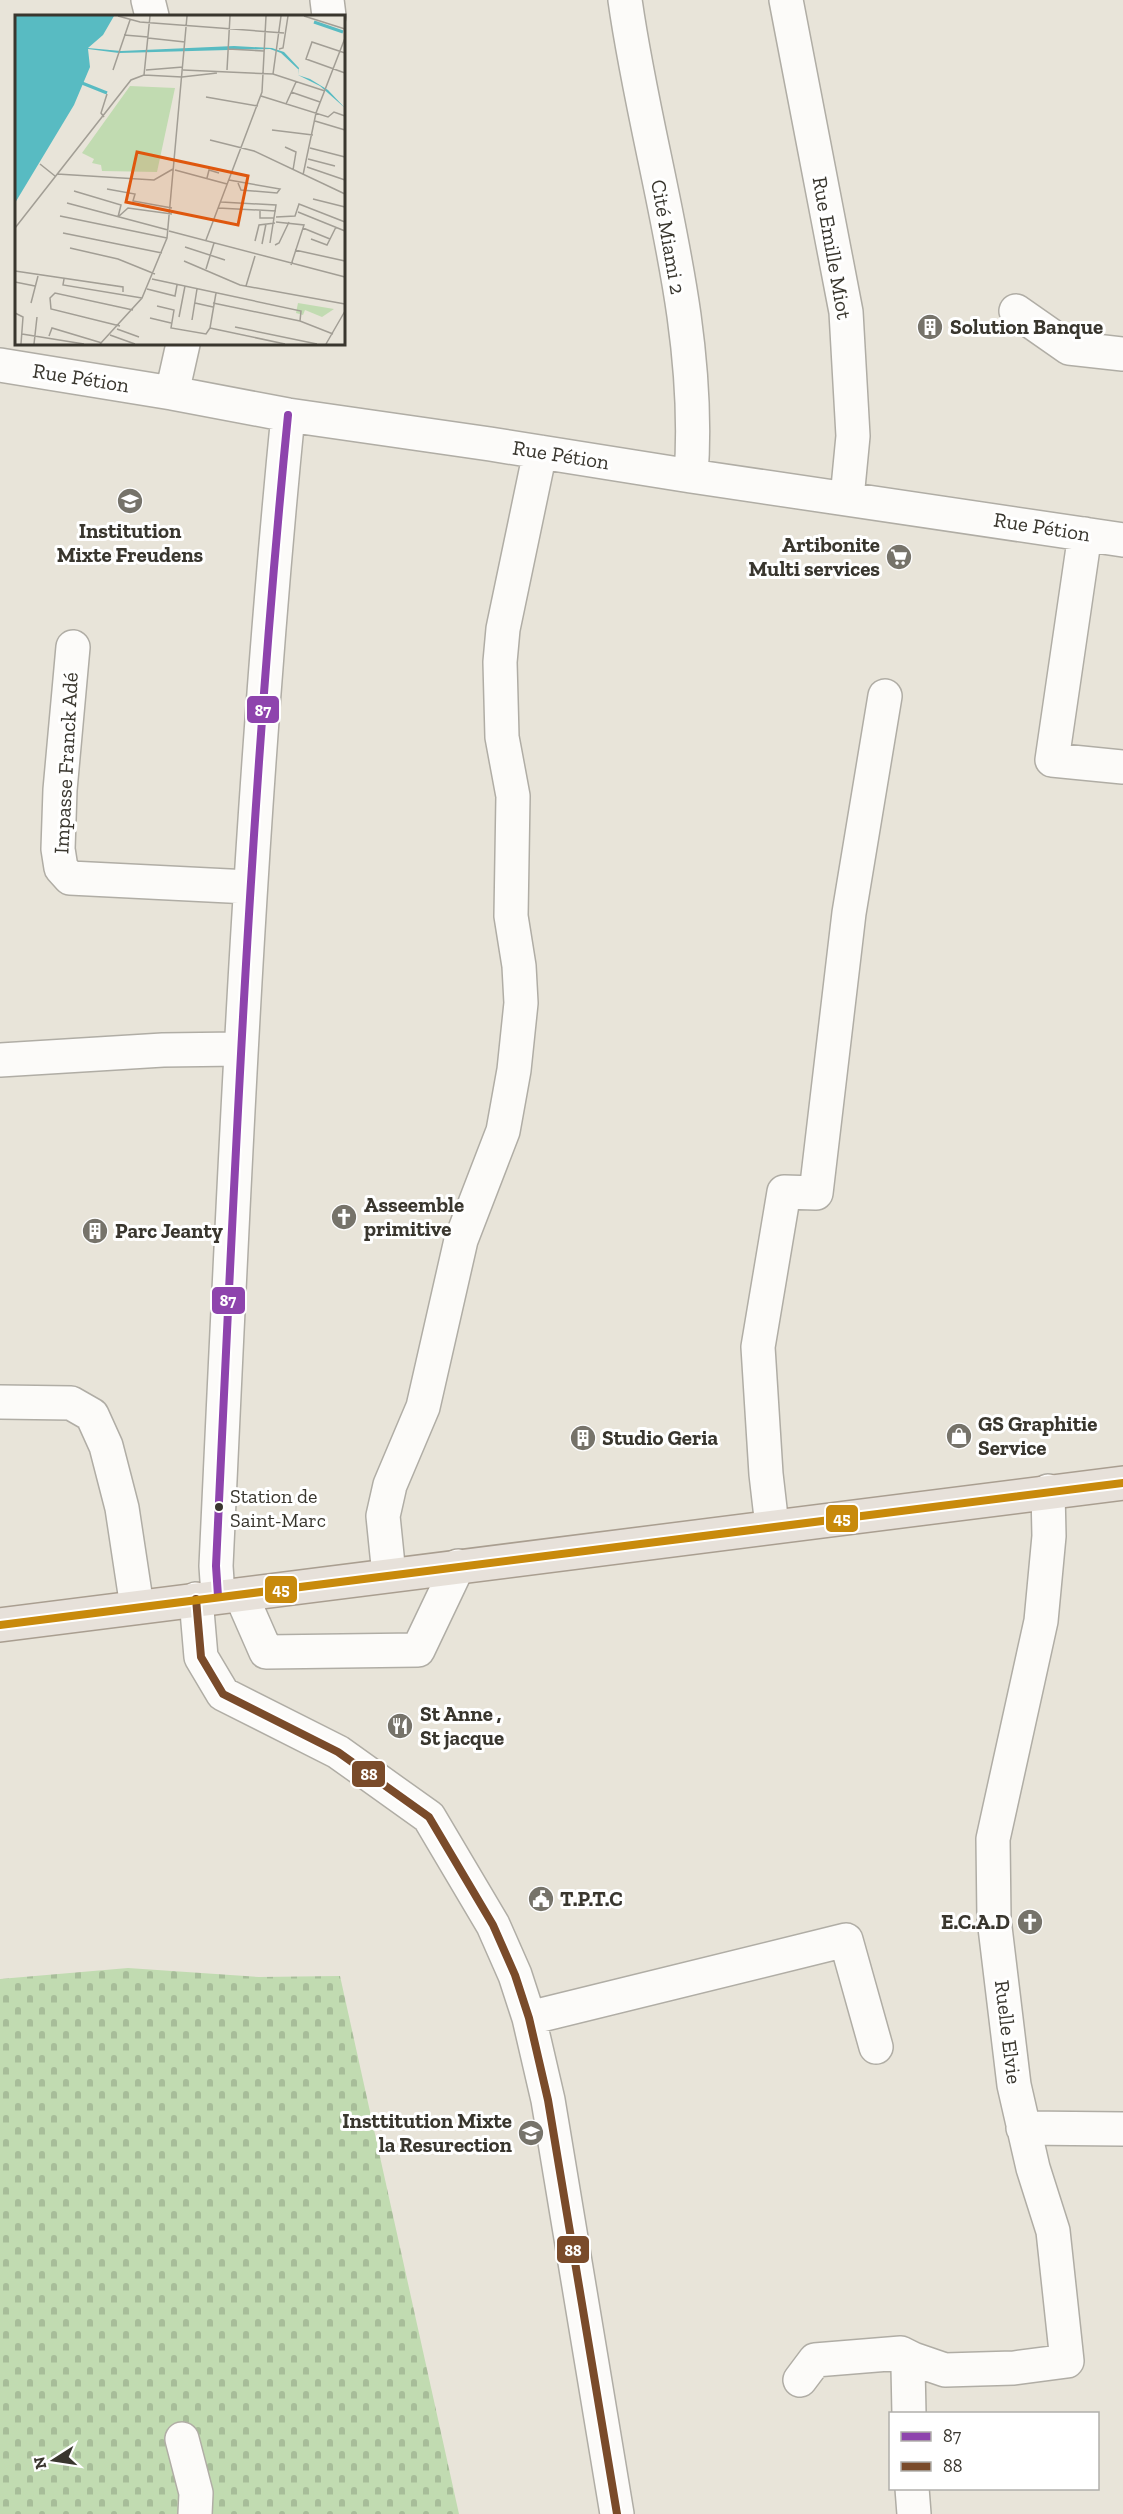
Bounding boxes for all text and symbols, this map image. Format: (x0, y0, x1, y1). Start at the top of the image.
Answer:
inset map (15, 15, 345, 345)
street label: Rue Emille Miot (808, 175, 857, 321)
street label: Cité Miami 2 (646, 178, 691, 296)
building icon: Solution Banque (915, 312, 945, 342)
place label: Solution Banque (950, 314, 1103, 339)
street label: Rue Pétion (31, 358, 131, 397)
street label: Rue Pétion (511, 435, 611, 474)
school or university icon: Institution Mixte Freudens (115, 486, 145, 516)
street label: Rue Pétion (992, 507, 1092, 546)
place label: Institution Mixte Freudens (57, 518, 204, 567)
place label: Artibonite Multi services (749, 532, 880, 581)
supermarket icon: Artibonite Multi services (884, 542, 914, 572)
street label: Impasse Franck Adé (48, 671, 83, 854)
line badge: 87 (246, 695, 280, 724)
text: 87 (255, 701, 271, 720)
place label: Asseemble primitive (364, 1192, 464, 1241)
church icon: Asseemble primitive (329, 1202, 359, 1232)
building icon: Parc Jeanty (80, 1216, 110, 1246)
place label: Parc Jeanty (115, 1218, 223, 1243)
line badge: 87 (211, 1286, 246, 1315)
text: 87 (220, 1291, 236, 1310)
place label: GS Graphitie Service (978, 1411, 1097, 1460)
shop icon: GS Graphitie Service (944, 1421, 974, 1451)
building icon: Studio Geria (568, 1423, 598, 1453)
place label: Studio Geria (602, 1425, 719, 1450)
place label: Station de Saint-Marc (230, 1484, 326, 1532)
marker: Station de Saint-Marc (213, 1501, 225, 1513)
line badge: 45 (825, 1504, 859, 1533)
text: 45 (833, 1509, 851, 1528)
line badge: 45 (264, 1575, 298, 1604)
text: 45 (272, 1580, 290, 1599)
place label: St Anne , St jacque (420, 1701, 504, 1750)
restaurant icon: St Anne , St jacque (385, 1711, 415, 1741)
line badge: 88 (351, 1760, 386, 1788)
text: 88 (360, 1765, 378, 1784)
public building icon: T.P.T.C (526, 1884, 556, 1914)
place label: T.P.T.C (560, 1886, 623, 1911)
church icon: E.C.A.D (1015, 1907, 1045, 1937)
place label: E.C.A.D (941, 1909, 1010, 1934)
street label: Ruelle Elvie (990, 1979, 1027, 2085)
place label: Insttitution Mixte la Resurection (342, 2108, 513, 2157)
school or university icon: Insttitution Mixte la Resurection (516, 2118, 546, 2148)
line badge: 88 (556, 2235, 590, 2264)
text: 88 (564, 2241, 582, 2260)
legend (889, 2412, 1099, 2490)
text: 87 (943, 2425, 962, 2447)
north arrow (24, 2430, 84, 2490)
text: N (29, 2455, 50, 2471)
text: 88 (943, 2455, 962, 2477)

